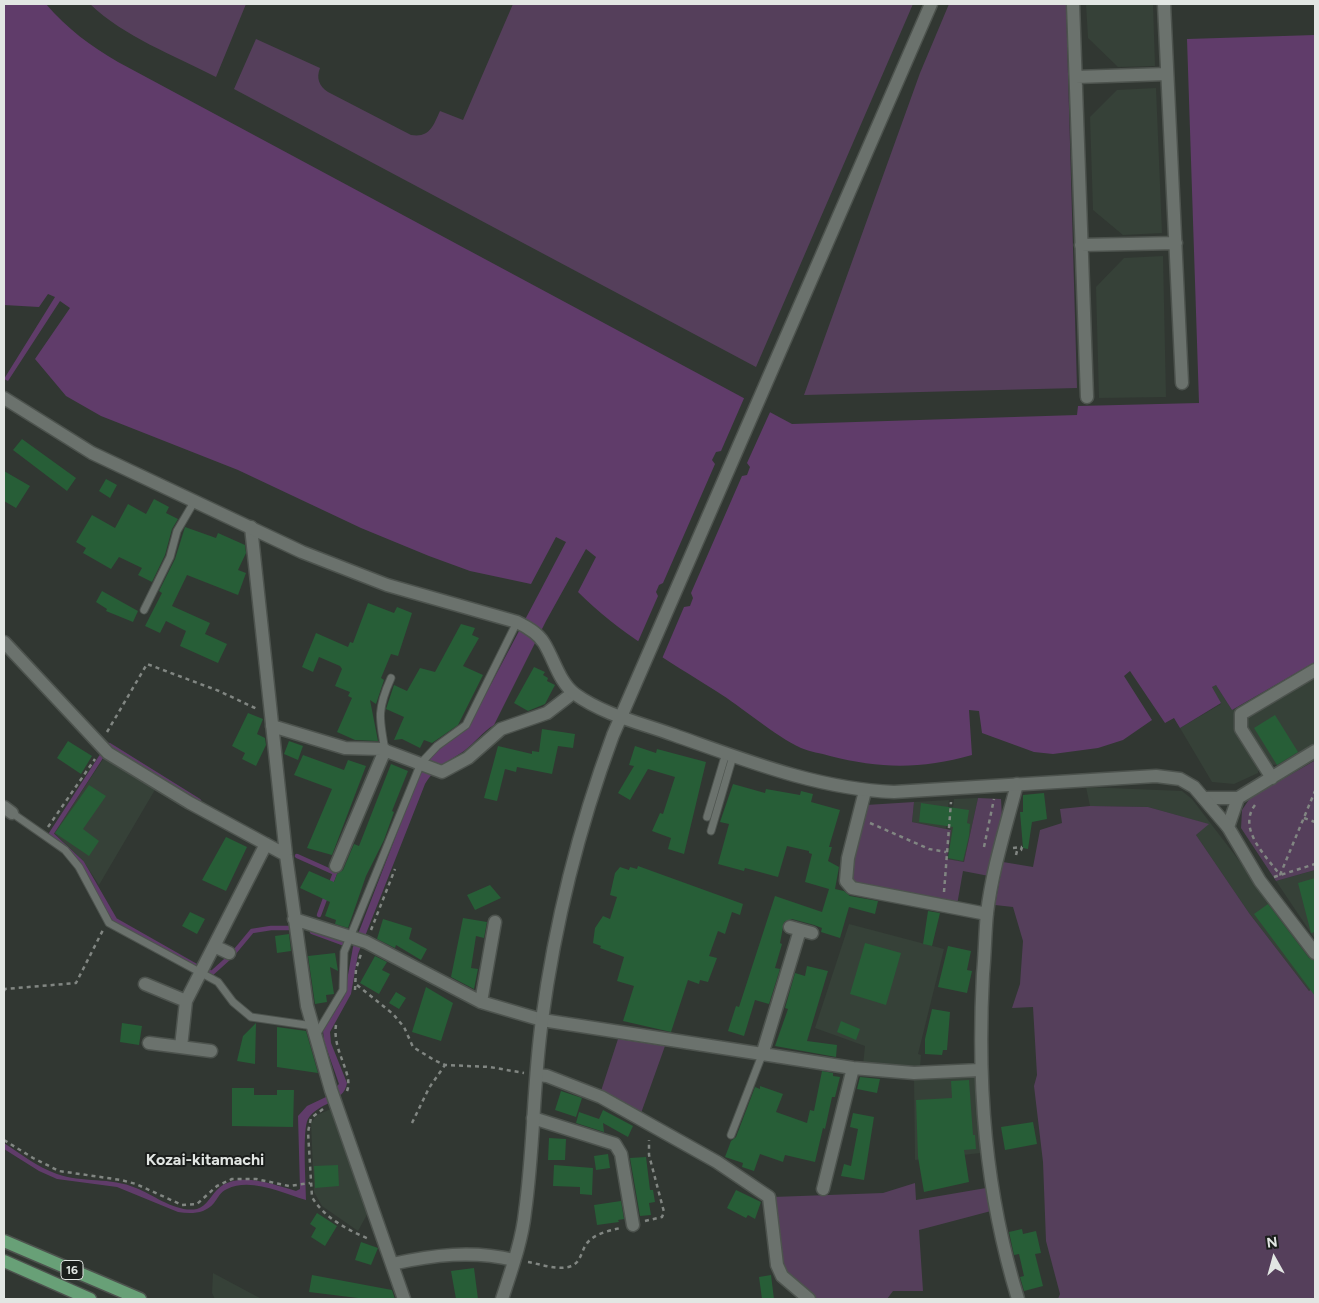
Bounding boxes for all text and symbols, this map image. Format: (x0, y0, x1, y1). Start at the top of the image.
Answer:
district label: Kozai-kitamachi (146, 1150, 264, 1170)
north arrow (1249, 1233, 1299, 1283)
text: N (1266, 1234, 1279, 1252)
road number: 16 (61, 1260, 83, 1280)

